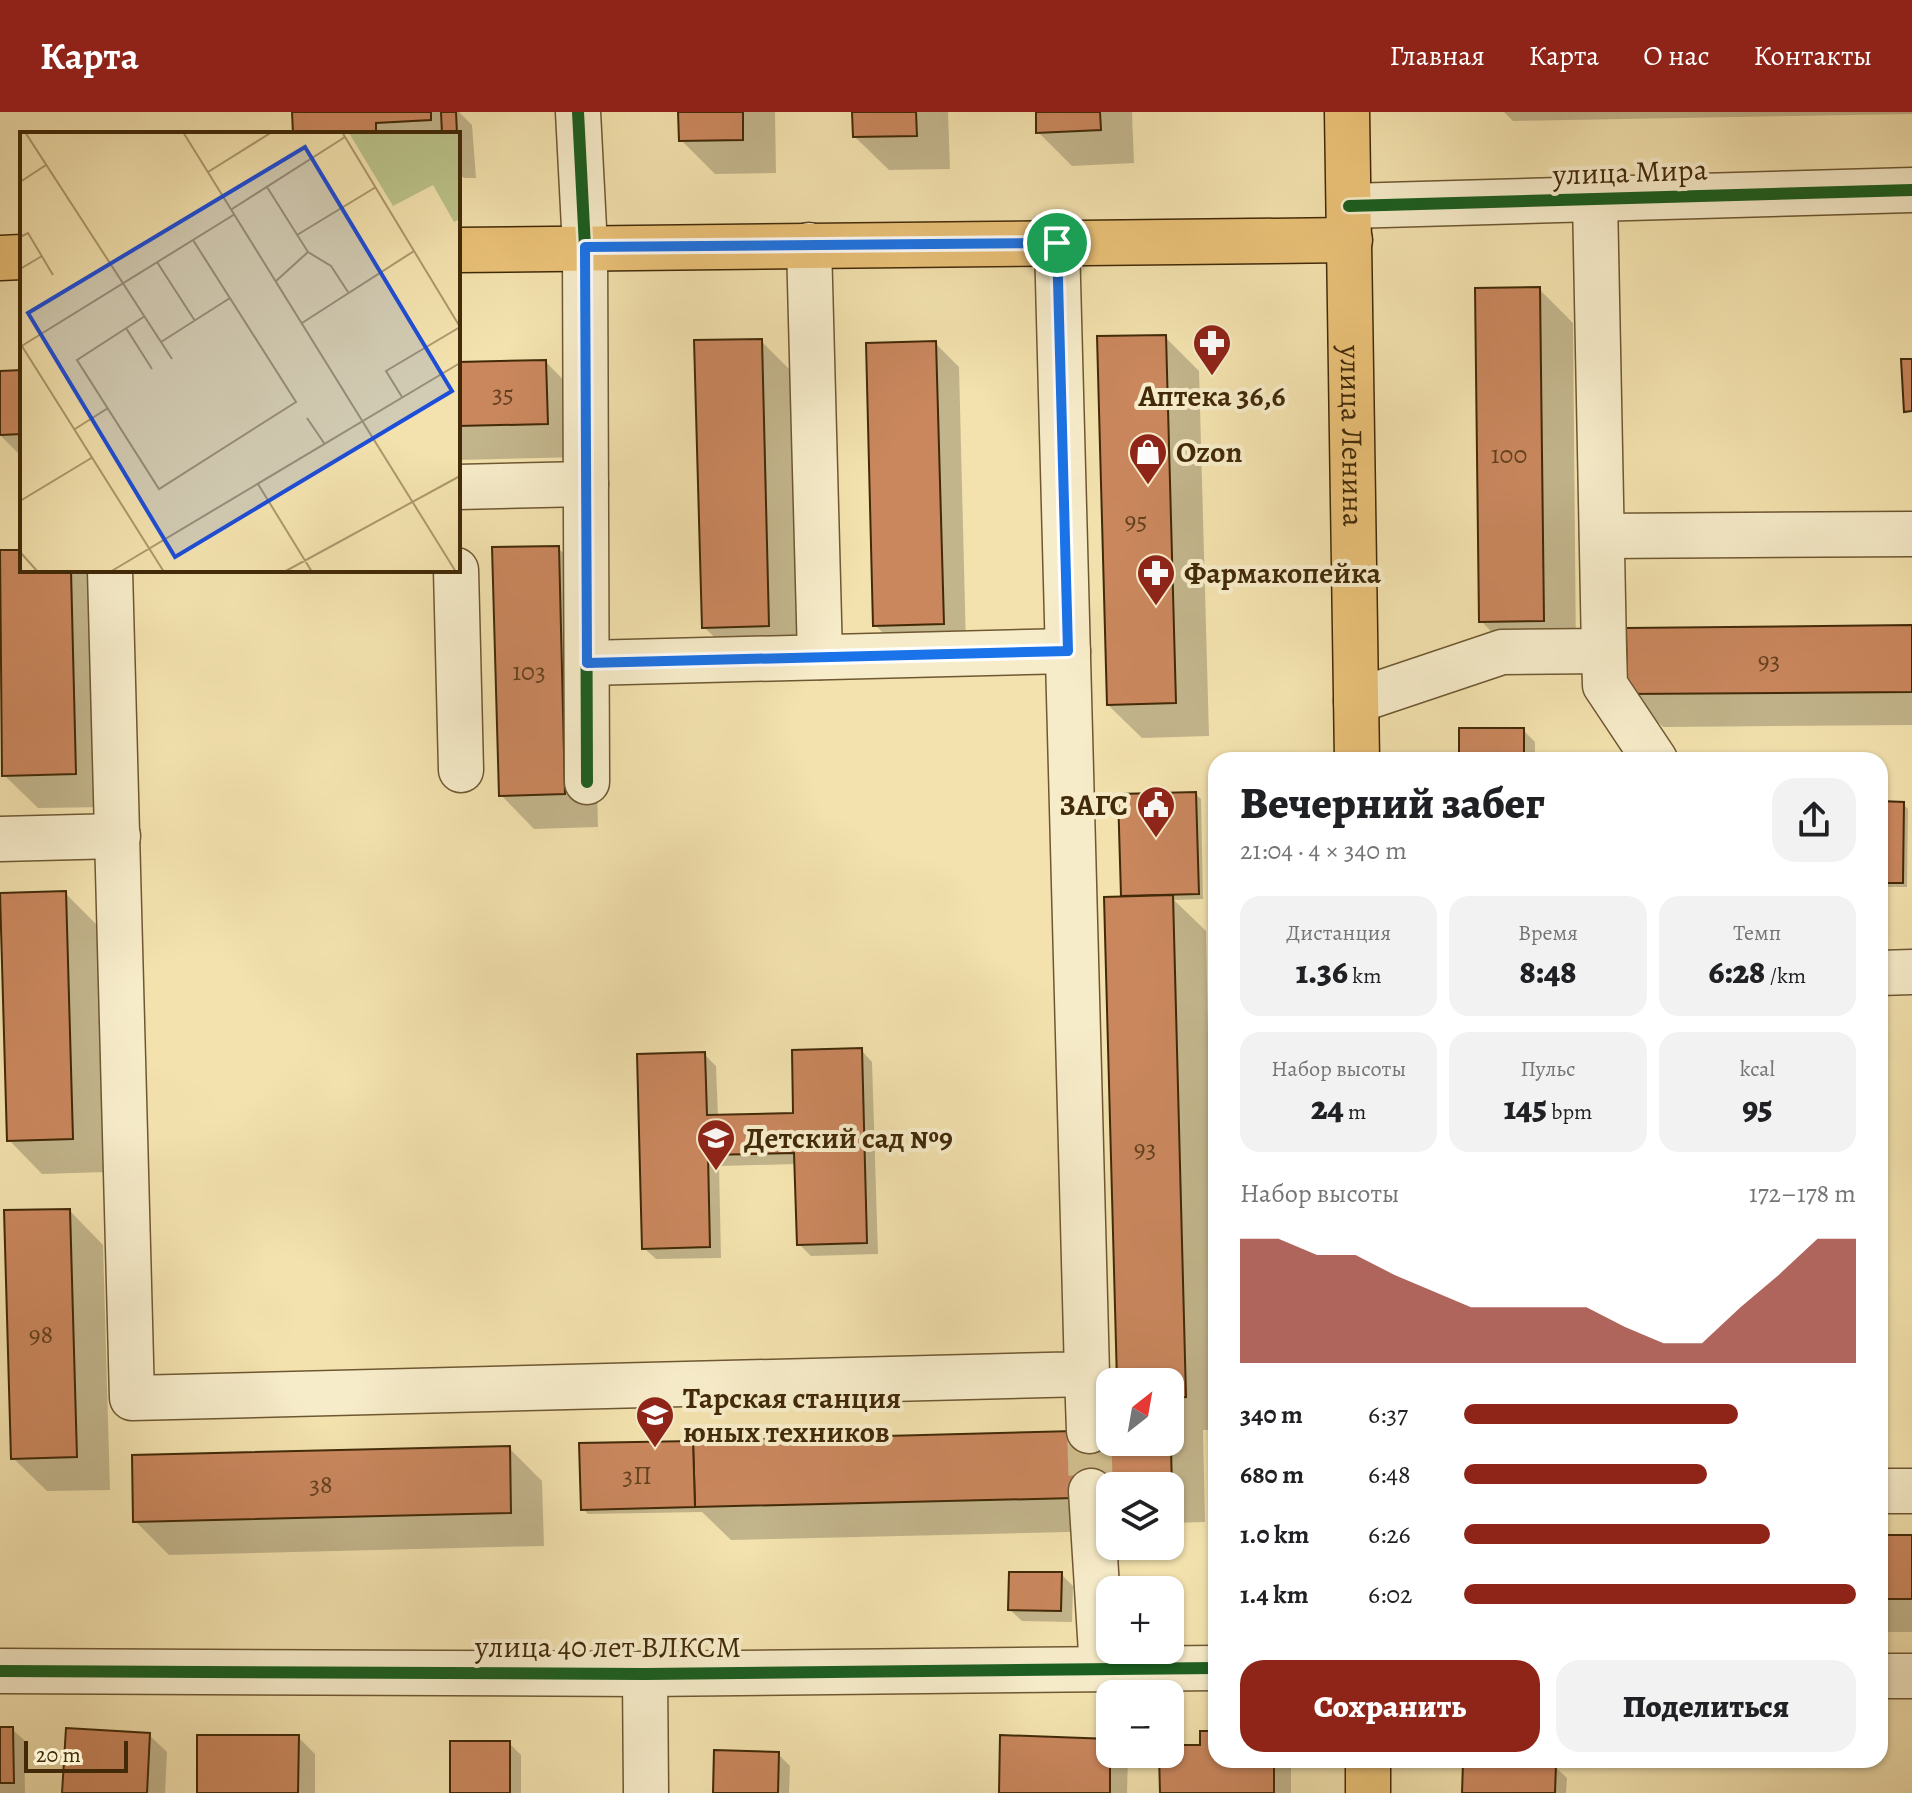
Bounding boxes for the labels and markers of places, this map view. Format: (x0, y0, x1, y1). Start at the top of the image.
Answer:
pin (1023, 209, 1091, 277)
pharmacy icon: Аптека 36,6 (1191, 322, 1233, 377)
place label: Аптека 36,6 (1137, 376, 1286, 416)
shop icon: Ozon (1127, 431, 1169, 486)
place label: Ozon (1176, 432, 1242, 472)
pharmacy icon: Фармакопейка (1135, 552, 1177, 607)
place label: Фармакопейка (1184, 553, 1382, 593)
public building icon: ЗАГС (1135, 784, 1177, 839)
place label: ЗАГС (1059, 785, 1128, 825)
school or university icon: Детский сад №9 (695, 1117, 737, 1172)
place label: Детский сад №9 (744, 1118, 953, 1158)
place label: Тарская станция юных техников (683, 1378, 901, 1452)
school or university icon: Тарская станция юных техников (634, 1394, 676, 1449)

